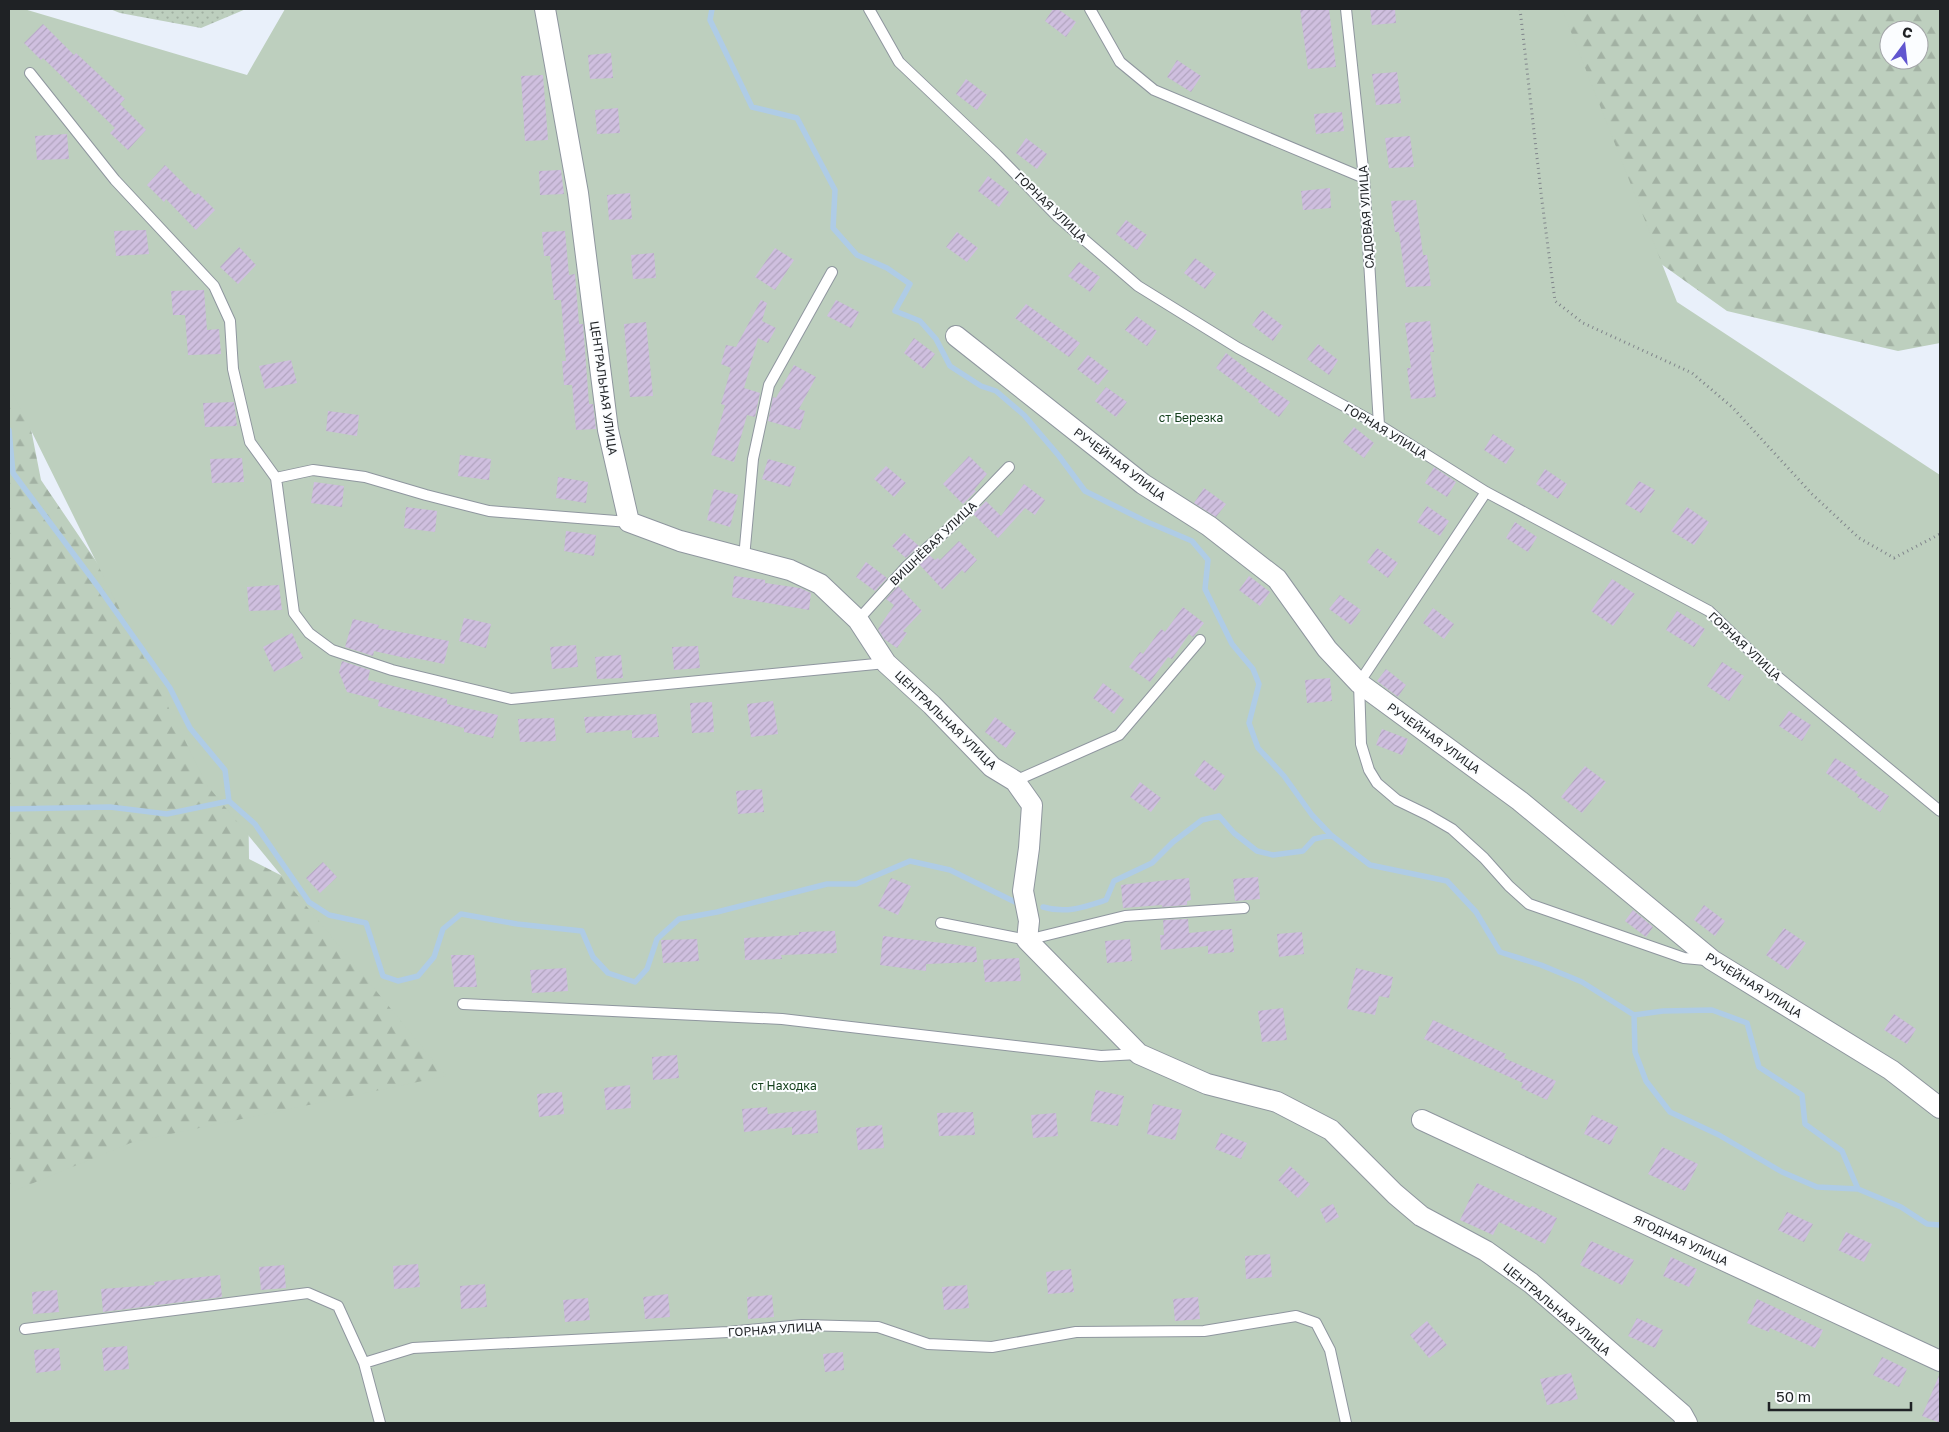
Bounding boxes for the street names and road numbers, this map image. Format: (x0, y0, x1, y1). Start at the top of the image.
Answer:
street label: САДОВАЯ УЛИЦА (1355, 165, 1377, 269)
street label: ГОРНАЯ УЛИЦА (1012, 169, 1090, 245)
street label: ЦЕНТРАЛЬНАЯ УЛИЦА (587, 320, 621, 456)
street label: ГОРНАЯ УЛИЦА (1342, 400, 1430, 462)
street label: РУЧЕЙНАЯ УЛИЦА (1071, 425, 1169, 503)
street label: ВИШНЁВАЯ УЛИЦА (886, 498, 980, 588)
street label: ГОРНАЯ УЛИЦА (1705, 608, 1785, 684)
street label: ЦЕНТРАЛЬНАЯ УЛИЦА (892, 667, 1000, 773)
street label: РУЧЕЙНАЯ УЛИЦА (1385, 699, 1483, 777)
street label: РУЧЕЙНАЯ УЛИЦА (1703, 949, 1805, 1021)
street label: ЯГОДНАЯ УЛИЦА (1631, 1211, 1731, 1269)
street label: ЦЕНТРАЛЬНАЯ УЛИЦА (1500, 1260, 1614, 1358)
street label: ГОРНАЯ УЛИЦА (727, 1318, 823, 1340)

